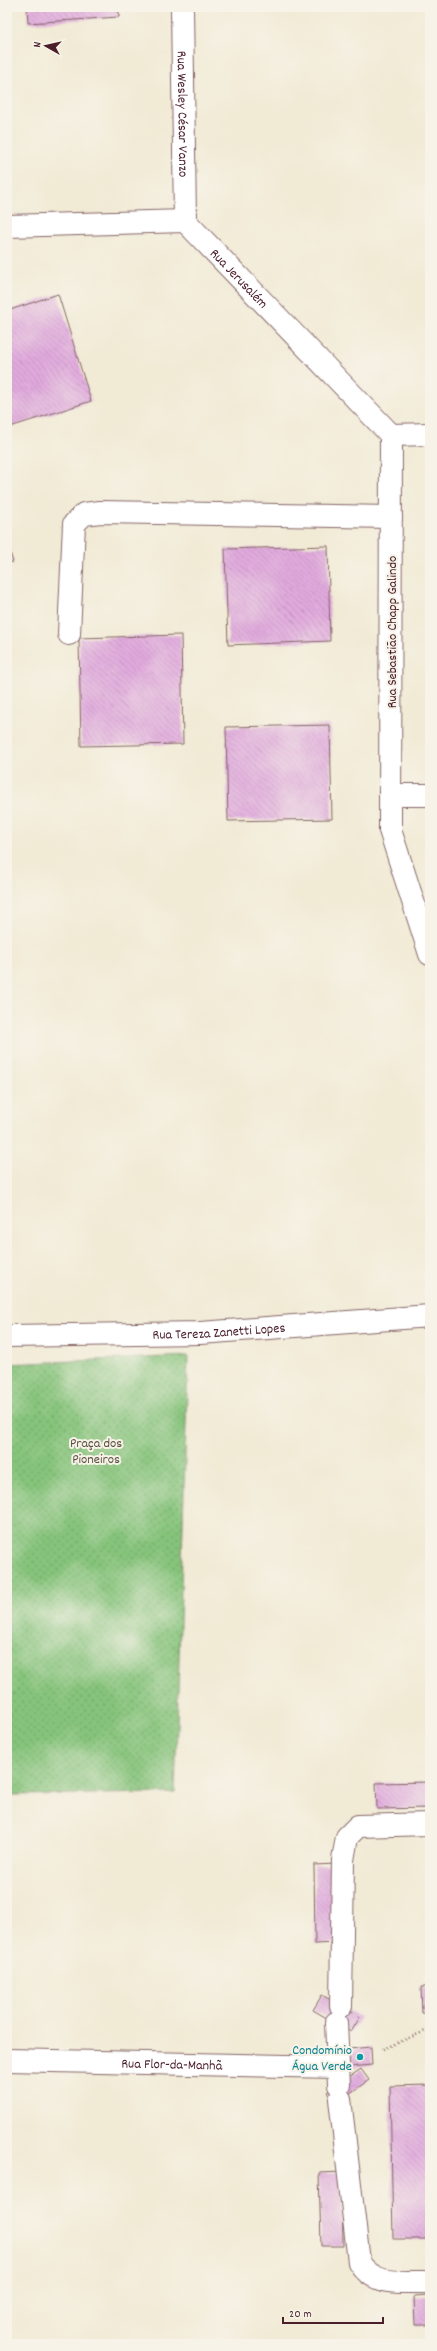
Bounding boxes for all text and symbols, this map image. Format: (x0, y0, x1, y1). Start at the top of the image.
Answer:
north arrow (26, 26, 66, 66)
text: N (30, 41, 46, 49)
street label: Rua Wesley César Vanzo (171, 51, 192, 177)
street label: Rua Jerusalém (204, 245, 272, 314)
street label: Rua Sebastião Chapp Galindo (383, 556, 403, 708)
street label: Rua Tereza Zanetti Lopes (152, 1319, 286, 1346)
park label: Praça dos Pioneiros (70, 1434, 122, 1470)
place label: Condomínio Água Verde (292, 2041, 352, 2077)
marker: Condomínio Água Verde (355, 2052, 365, 2062)
street label: Rua Flor-da-Manhã (121, 2054, 223, 2077)
scale bar (283, 2299, 383, 2325)
text: 20 m (289, 2306, 312, 2323)

